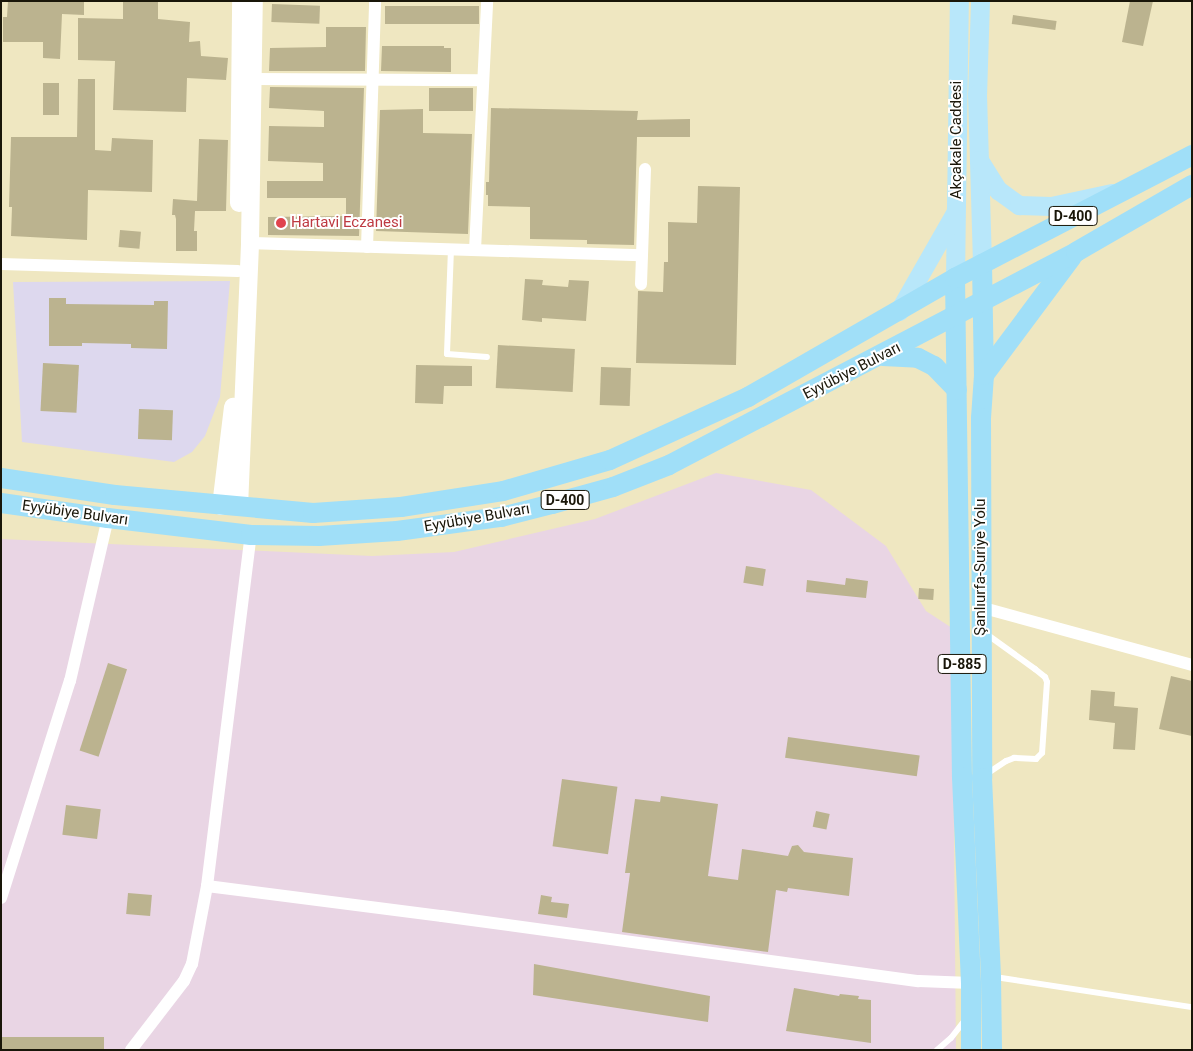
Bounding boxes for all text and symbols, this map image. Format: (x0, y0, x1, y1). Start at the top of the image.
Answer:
street label: Akçakale Caddesi (948, 81, 966, 199)
road number: D-400 (1048, 205, 1098, 228)
place label: Hartavi Eczanesi (291, 214, 402, 232)
marker: Hartavi Eczanesi (275, 217, 287, 229)
street label: Eyyübiye Bulvarı (800, 339, 904, 403)
road number: D-400 (540, 488, 590, 512)
street label: Eyyübiye Bulvarı (21, 497, 129, 529)
street label: Şanlıurfa-Suriye Yolu (972, 498, 990, 636)
street label: Eyyübiye Bulvarı (423, 500, 531, 536)
road number: D-885 (937, 652, 987, 676)

